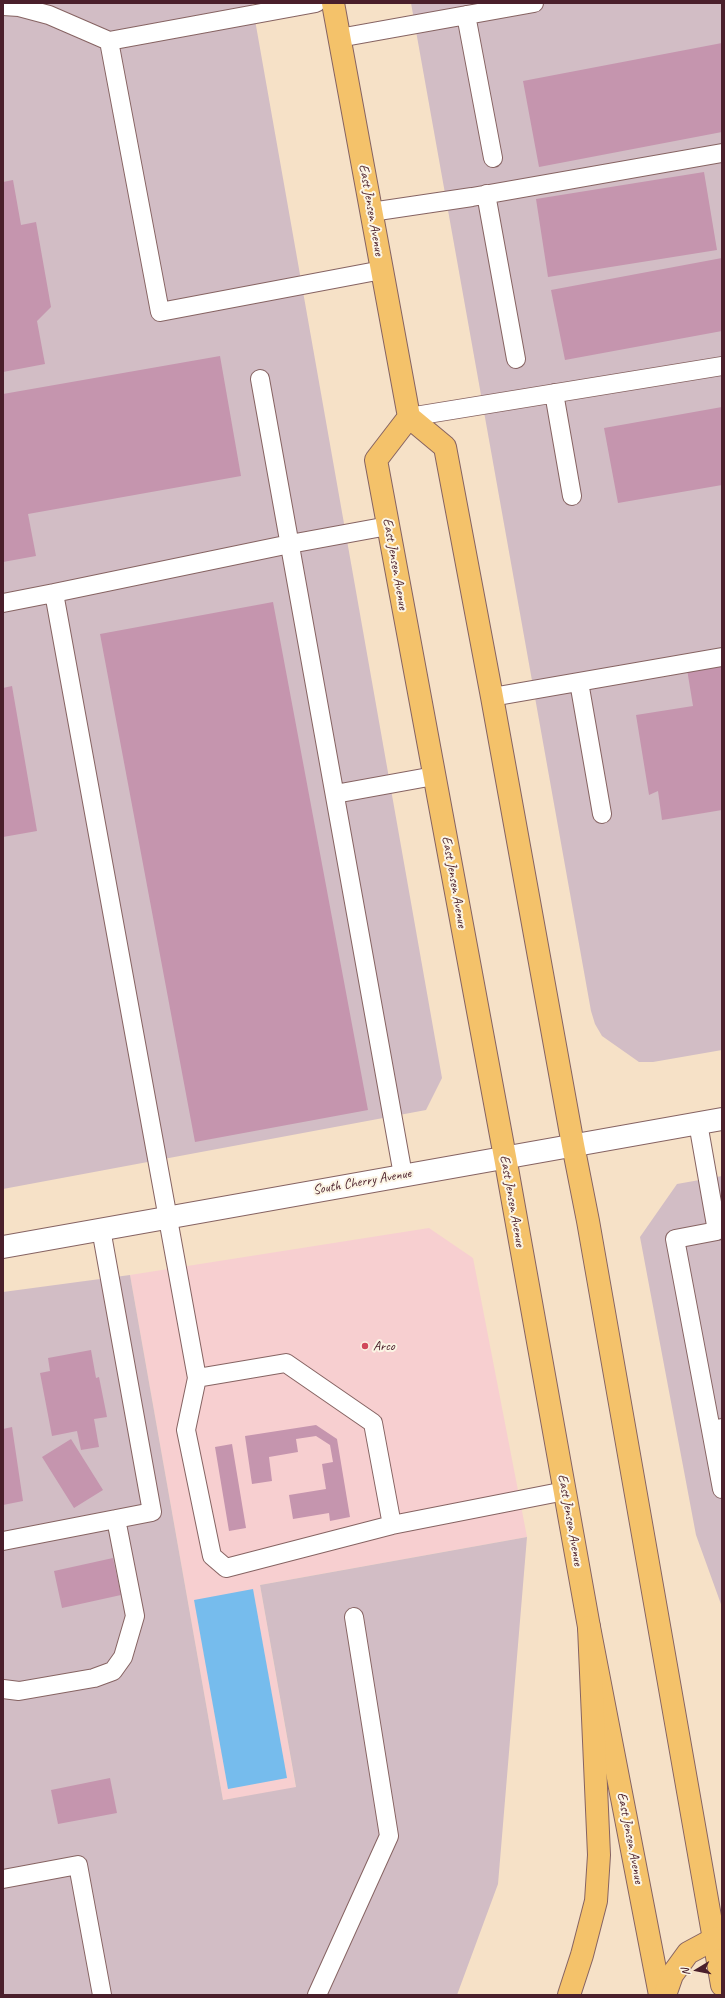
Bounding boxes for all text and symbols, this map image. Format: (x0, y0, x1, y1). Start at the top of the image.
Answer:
street label: East Jensen Avenue (355, 163, 387, 257)
street label: East Jensen Avenue (379, 517, 411, 611)
street label: East Jensen Avenue (438, 835, 470, 929)
street label: East Jensen Avenue (496, 1154, 528, 1248)
street label: South Cherry Avenue (312, 1165, 412, 1199)
place label: Arco (373, 1338, 395, 1354)
marker: Arco (360, 1341, 370, 1351)
street label: East Jensen Avenue (554, 1473, 586, 1567)
street label: East Jensen Avenue (613, 1791, 647, 1885)
north arrow (677, 1950, 717, 1990)
text: N (678, 1968, 693, 1977)

